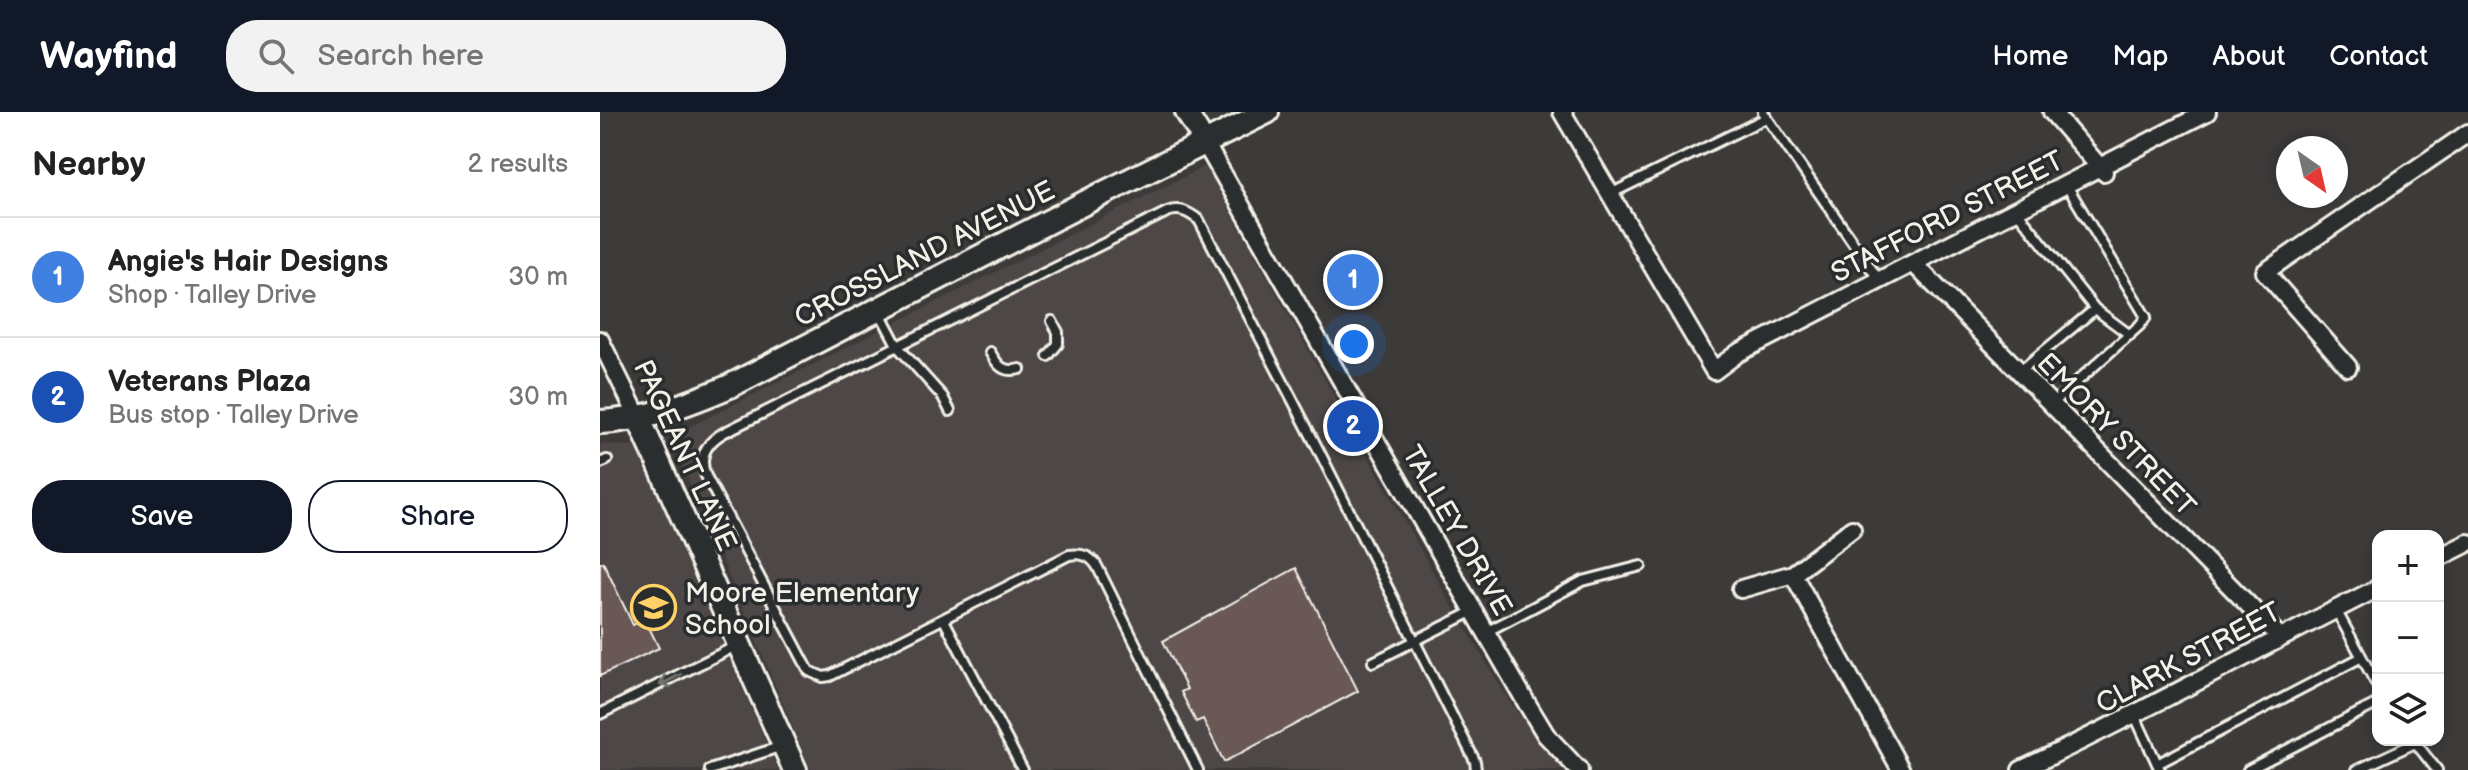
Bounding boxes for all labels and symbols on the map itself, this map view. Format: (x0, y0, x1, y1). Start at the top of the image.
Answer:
north arrow (2276, 136, 2348, 208)
street label: STAFFORD STREET (1826, 144, 2070, 290)
street label: CROSSLAND AVENUE (789, 174, 1060, 334)
pin: 1 (1327, 250, 1379, 310)
your location (1334, 324, 1374, 364)
street label: EMORY STREET (2030, 347, 2202, 524)
street label: PAGEANT LANE (626, 355, 743, 556)
pin: 2 (1327, 396, 1379, 456)
street label: TALLEY DRIVE (1395, 440, 1519, 621)
place label: Moore Elementary School (685, 577, 919, 642)
school or university icon: Moore Elementary School (630, 584, 678, 632)
street label: CLARK STREET (2090, 596, 2287, 721)
one-way arrow (658, 673, 682, 689)

